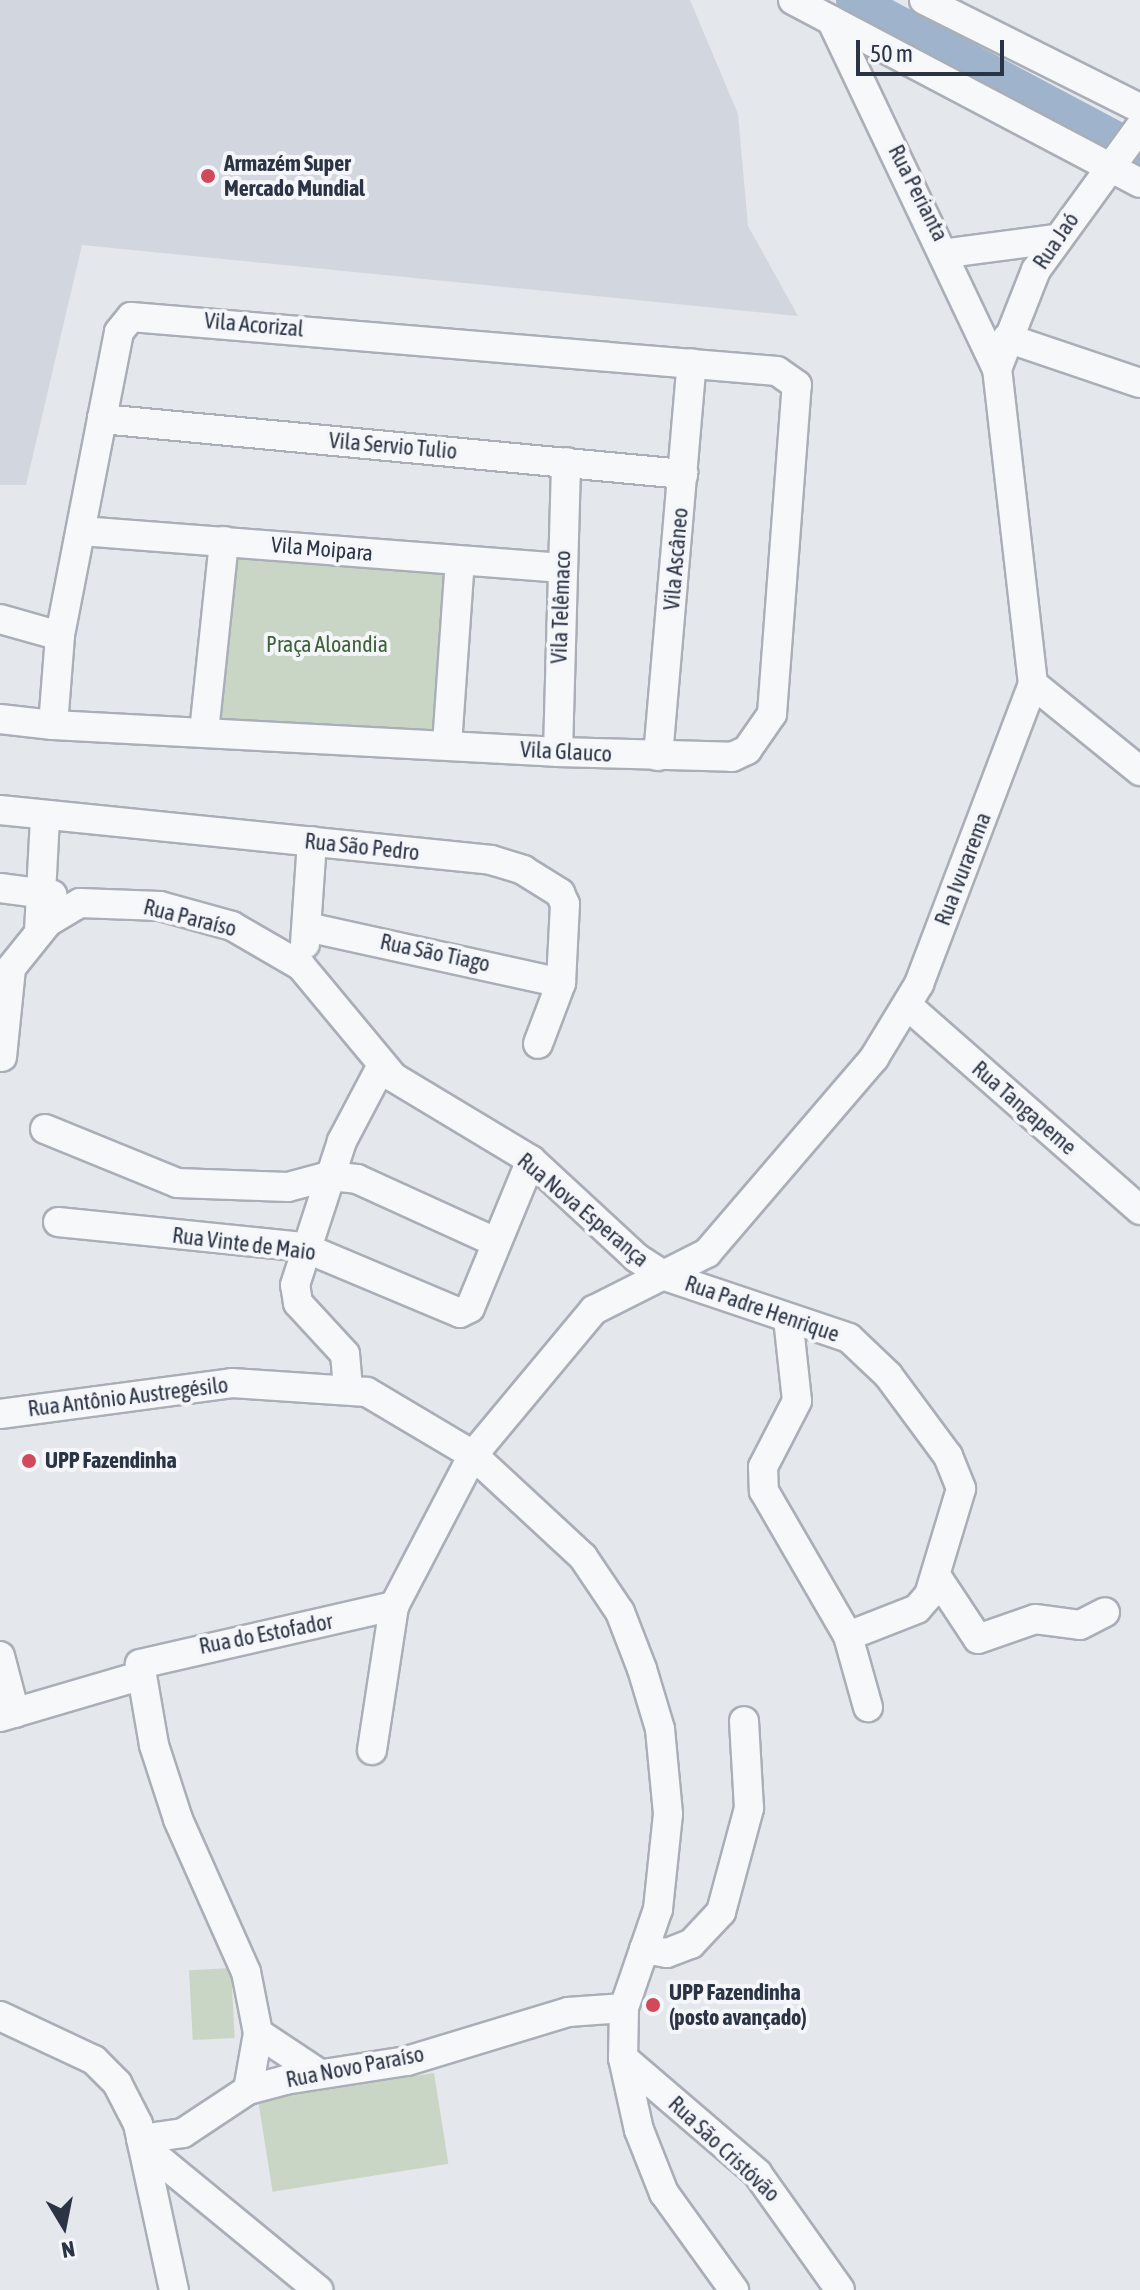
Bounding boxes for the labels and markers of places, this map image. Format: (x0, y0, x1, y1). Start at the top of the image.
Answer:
place label: Armazém Super Mercado Mundial (224, 150, 365, 202)
marker: Armazém Super Mercado Mundial (199, 167, 217, 185)
place label: UPP Fazendinha (45, 1448, 177, 1474)
marker: UPP Fazendinha (20, 1452, 38, 1470)
place label: UPP Fazendinha (posto avançado) (669, 1979, 807, 2030)
marker: UPP Fazendinha (posto avançado) (644, 1996, 662, 2014)

